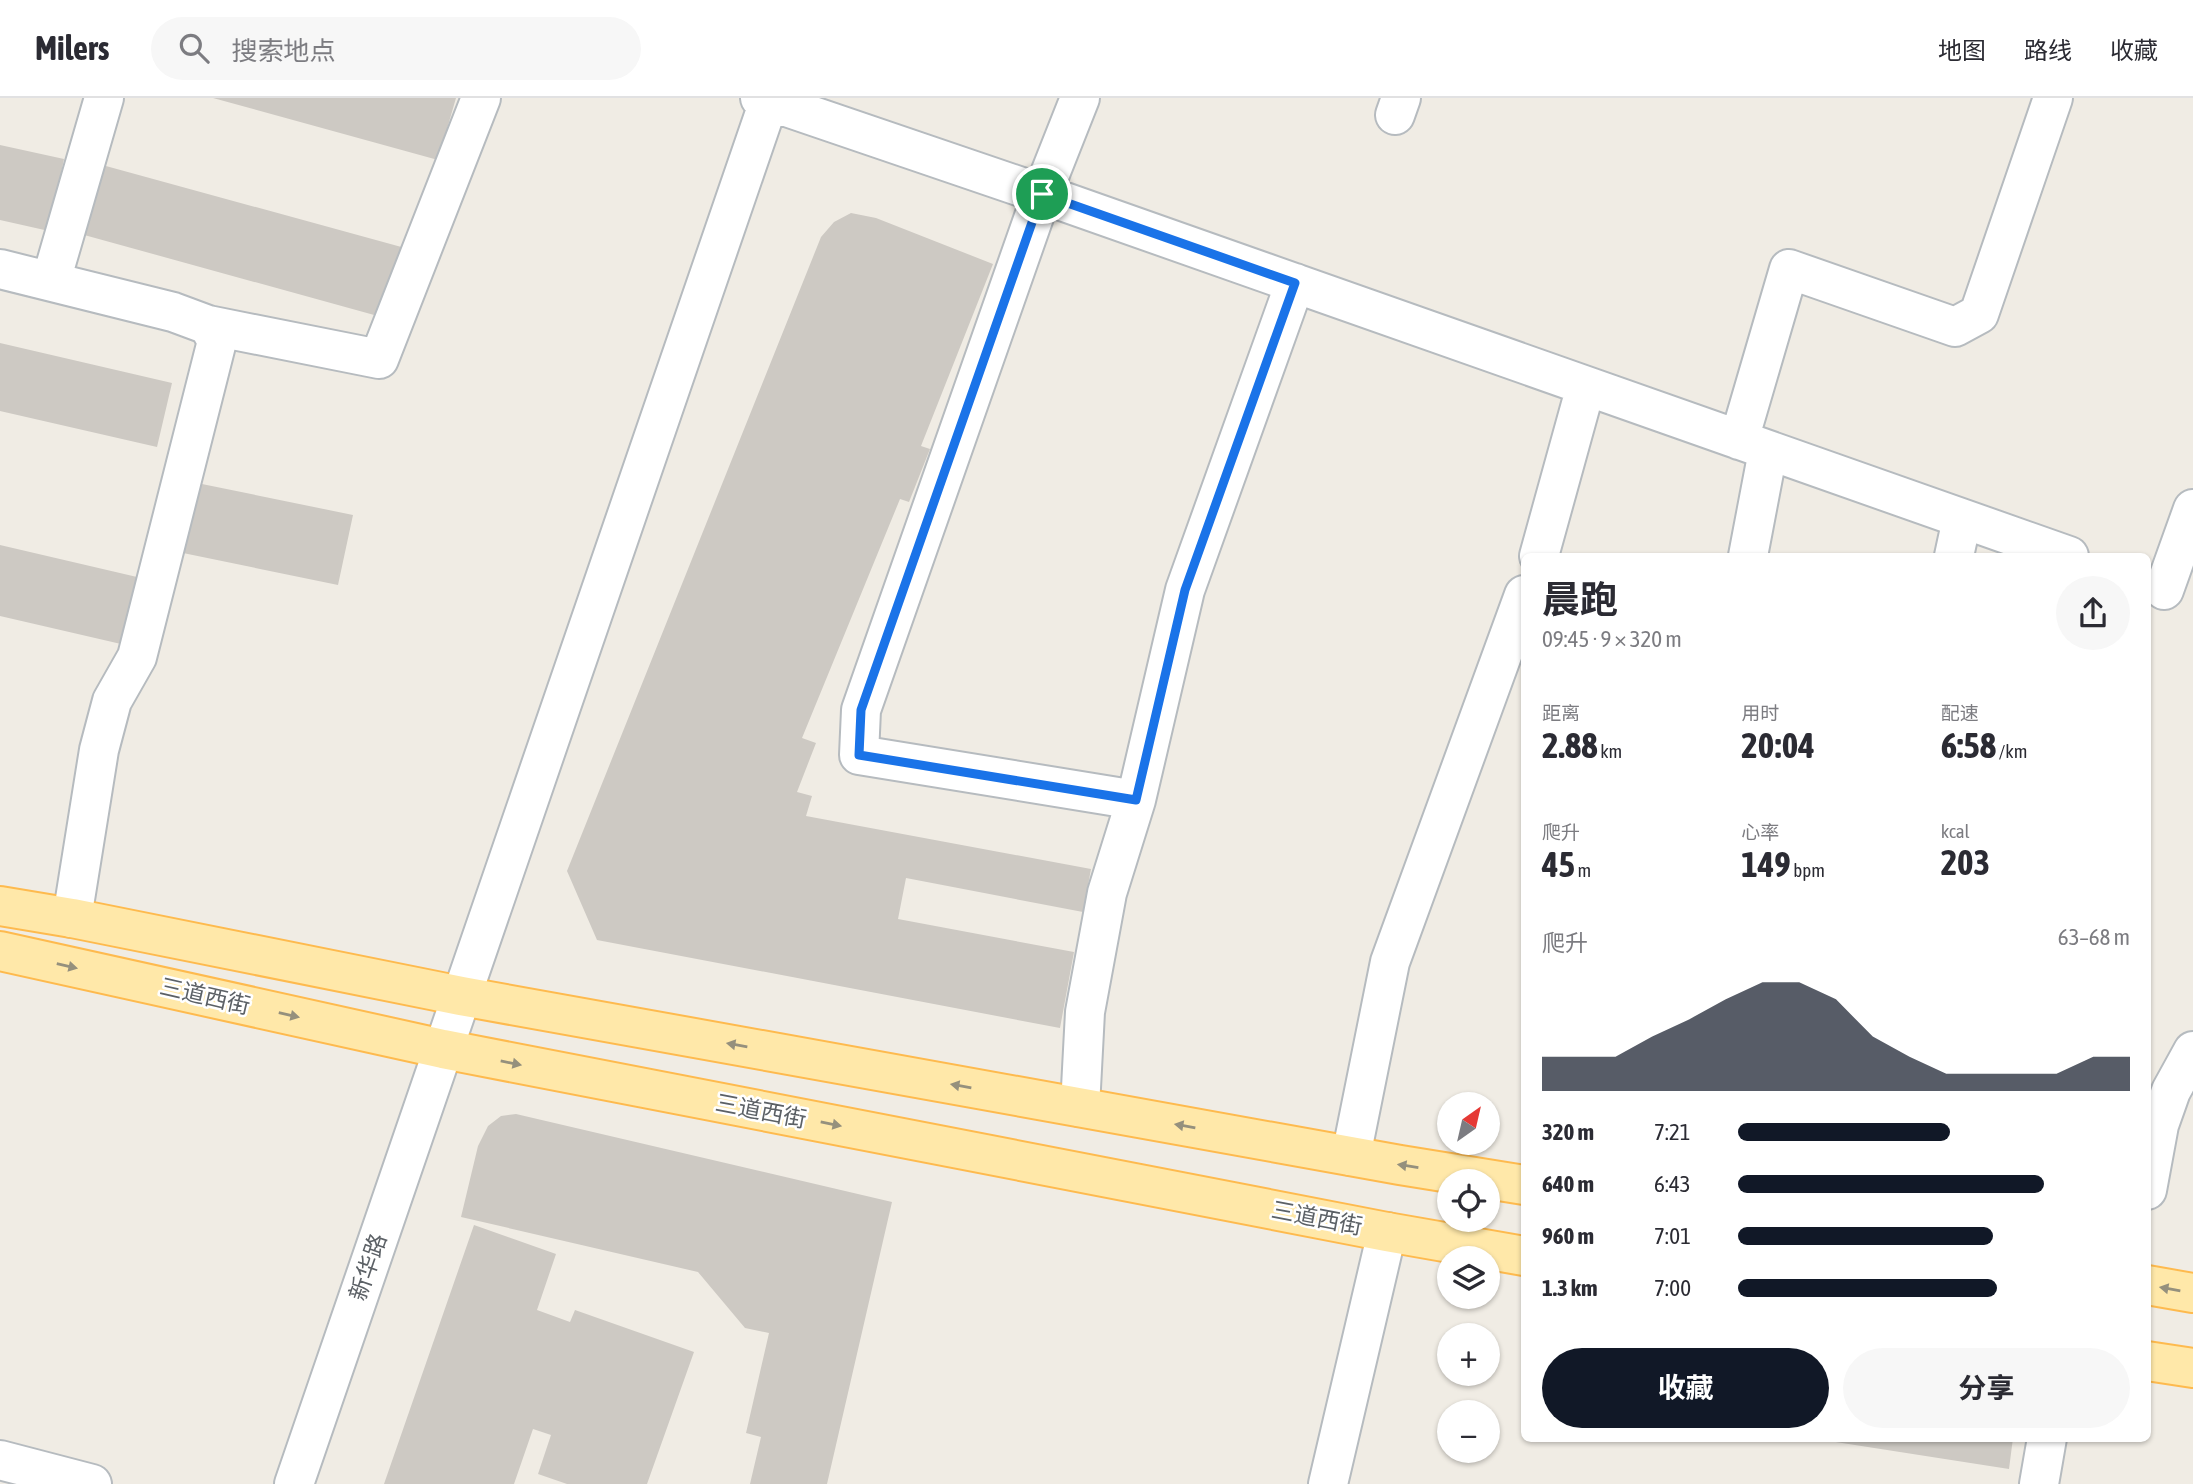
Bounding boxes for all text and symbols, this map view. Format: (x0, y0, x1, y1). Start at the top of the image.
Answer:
search box (151, 17, 641, 80)
text: Milers (35, 29, 109, 67)
icon: search (175, 29, 213, 67)
text: 搜索地点 (231, 36, 336, 66)
text: 地图 (1938, 37, 1986, 64)
text: 路线 (2024, 37, 2072, 64)
text: 收藏 (2110, 37, 2158, 64)
pin (1012, 164, 1072, 224)
icon: arrive (1023, 175, 1061, 213)
button: share (2056, 576, 2130, 650)
text: 晨跑 (1542, 578, 1618, 621)
text: 09:45 · 9 × 320 m (1542, 626, 1682, 652)
text: 距离 (1542, 702, 1580, 724)
text: 用时 (1741, 702, 1779, 724)
text: 配速 (1941, 702, 1979, 724)
text: 2.88 (1542, 725, 1598, 765)
text: 20:04 (1741, 725, 1815, 765)
text: 6:58 (1941, 725, 1996, 765)
text: km (1598, 740, 1622, 762)
text: /km (1996, 740, 2027, 762)
text: kcal (1941, 820, 1970, 842)
text: 爬升 (1542, 821, 1580, 843)
text: 心率 (1741, 821, 1779, 843)
text: 203 (1941, 842, 1990, 882)
text: 45 (1542, 844, 1575, 884)
text: 149 (1741, 844, 1791, 884)
text: m (1575, 859, 1591, 881)
text: bpm (1791, 859, 1825, 881)
text: 63–68 m (2058, 924, 2130, 950)
text: 爬升 (1542, 930, 1588, 956)
one-way arrow (56, 960, 78, 971)
street label: 三道西街 (157, 973, 253, 1019)
one-way arrow (278, 1010, 300, 1021)
one-way arrow (726, 1040, 748, 1051)
one-way arrow (500, 1057, 522, 1068)
one-way arrow (950, 1080, 972, 1091)
street label: 三道西街 (713, 1089, 809, 1133)
north arrow (1437, 1092, 1500, 1155)
map controls (1437, 1092, 1500, 1463)
one-way arrow (820, 1119, 842, 1130)
text: 320 m (1542, 1119, 1594, 1145)
text: 7:21 (1654, 1119, 1691, 1145)
one-way arrow (1174, 1120, 1196, 1131)
one-way arrow (1397, 1160, 1419, 1171)
button: locate (1437, 1169, 1500, 1232)
text: 640 m (1542, 1171, 1594, 1197)
text: 6:43 (1654, 1171, 1691, 1197)
street label: 三道西街 (1269, 1196, 1365, 1240)
text: 960 m (1542, 1223, 1594, 1249)
text: 7:01 (1654, 1223, 1691, 1249)
street label: 新华路 (344, 1230, 392, 1304)
button: layers (1437, 1246, 1500, 1309)
text: 1.3 km (1542, 1275, 1598, 1301)
text: 7:00 (1654, 1275, 1691, 1301)
one-way arrow (2159, 1283, 2181, 1294)
button: + (1437, 1323, 1500, 1386)
button: 收藏 (1542, 1348, 1829, 1428)
button: 分享 (1843, 1348, 2130, 1428)
button: − (1437, 1400, 1500, 1463)

